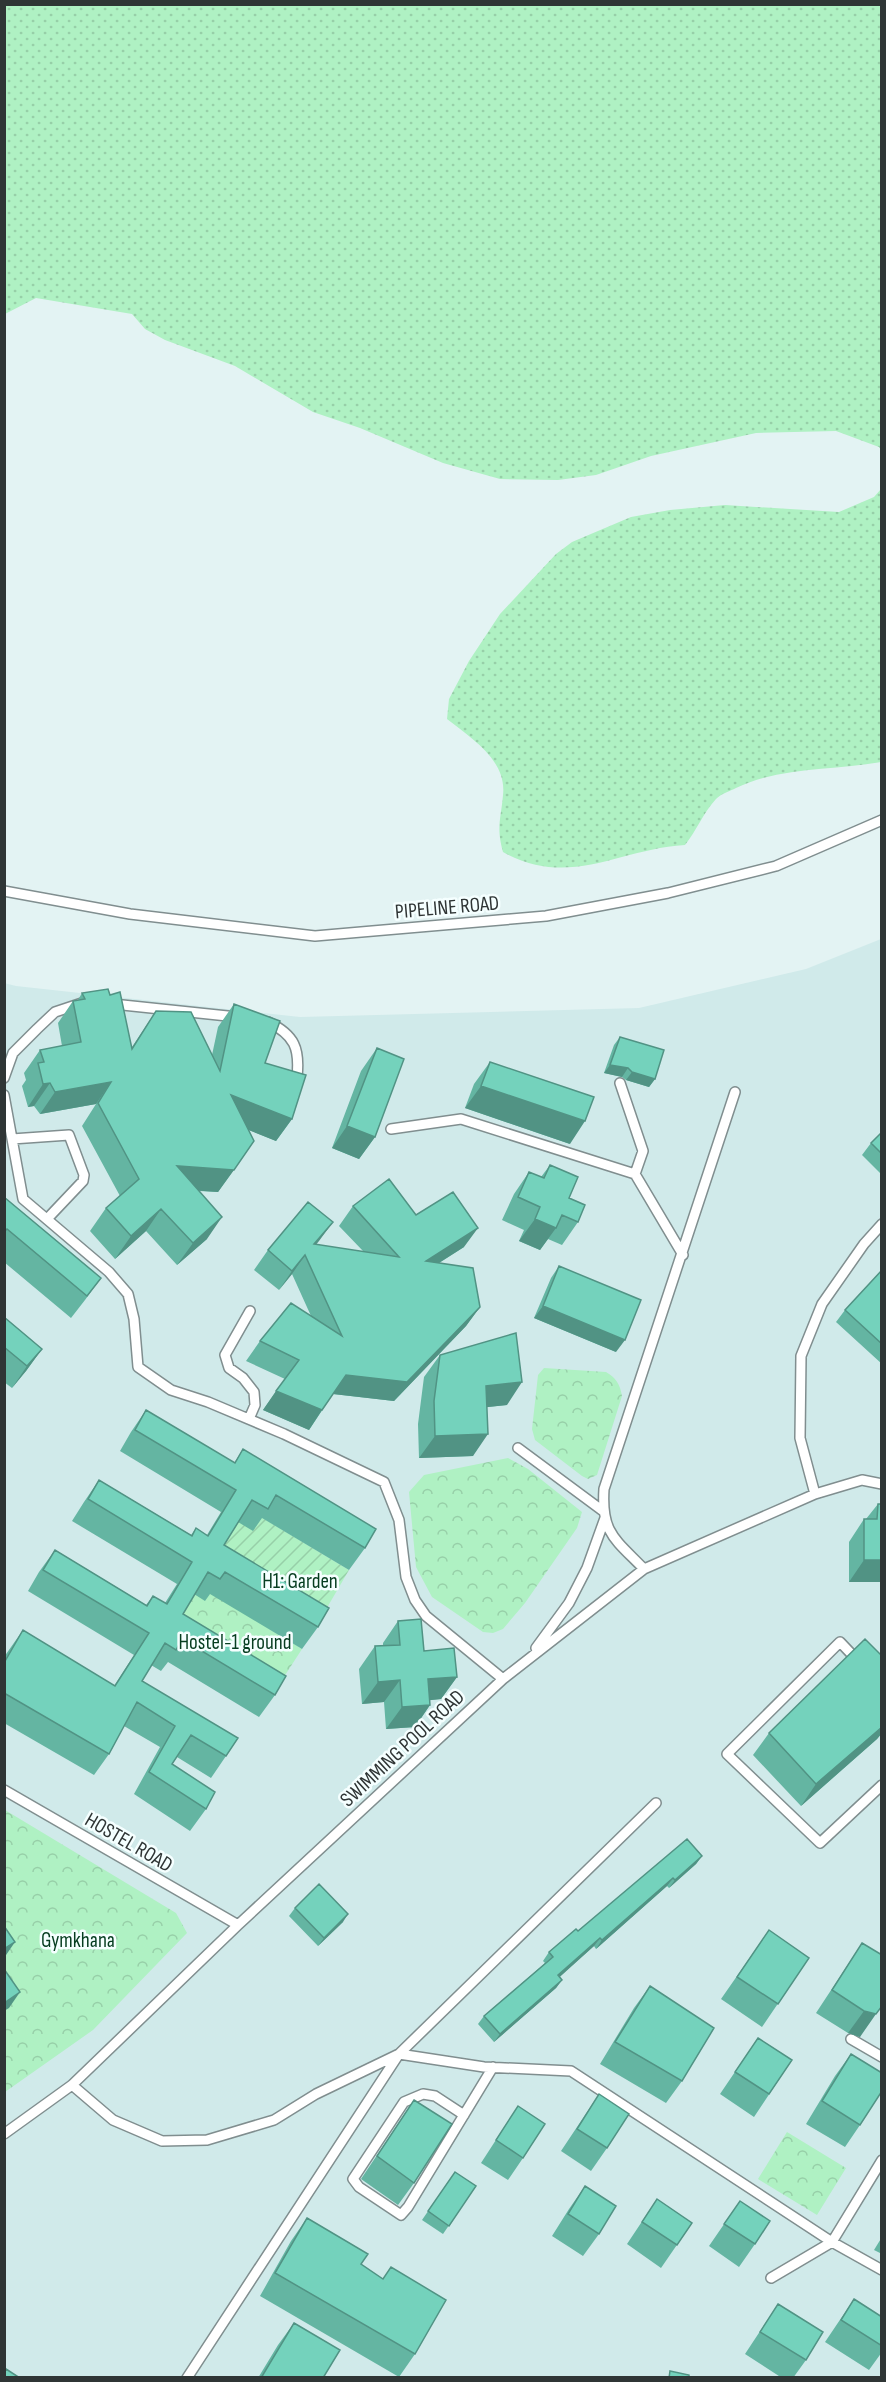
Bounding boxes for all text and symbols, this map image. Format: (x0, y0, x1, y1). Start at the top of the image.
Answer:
street label: PIPELINE ROAD (394, 890, 500, 925)
park label: H1: Garden (262, 1569, 338, 1594)
park label: Hostel-1 ground (178, 1630, 292, 1655)
street label: SWIMMING POOL ROAD (335, 1685, 470, 1812)
street label: HOSTEL ROAD (80, 1807, 177, 1878)
park label: Gymkhana (41, 1928, 115, 1953)

